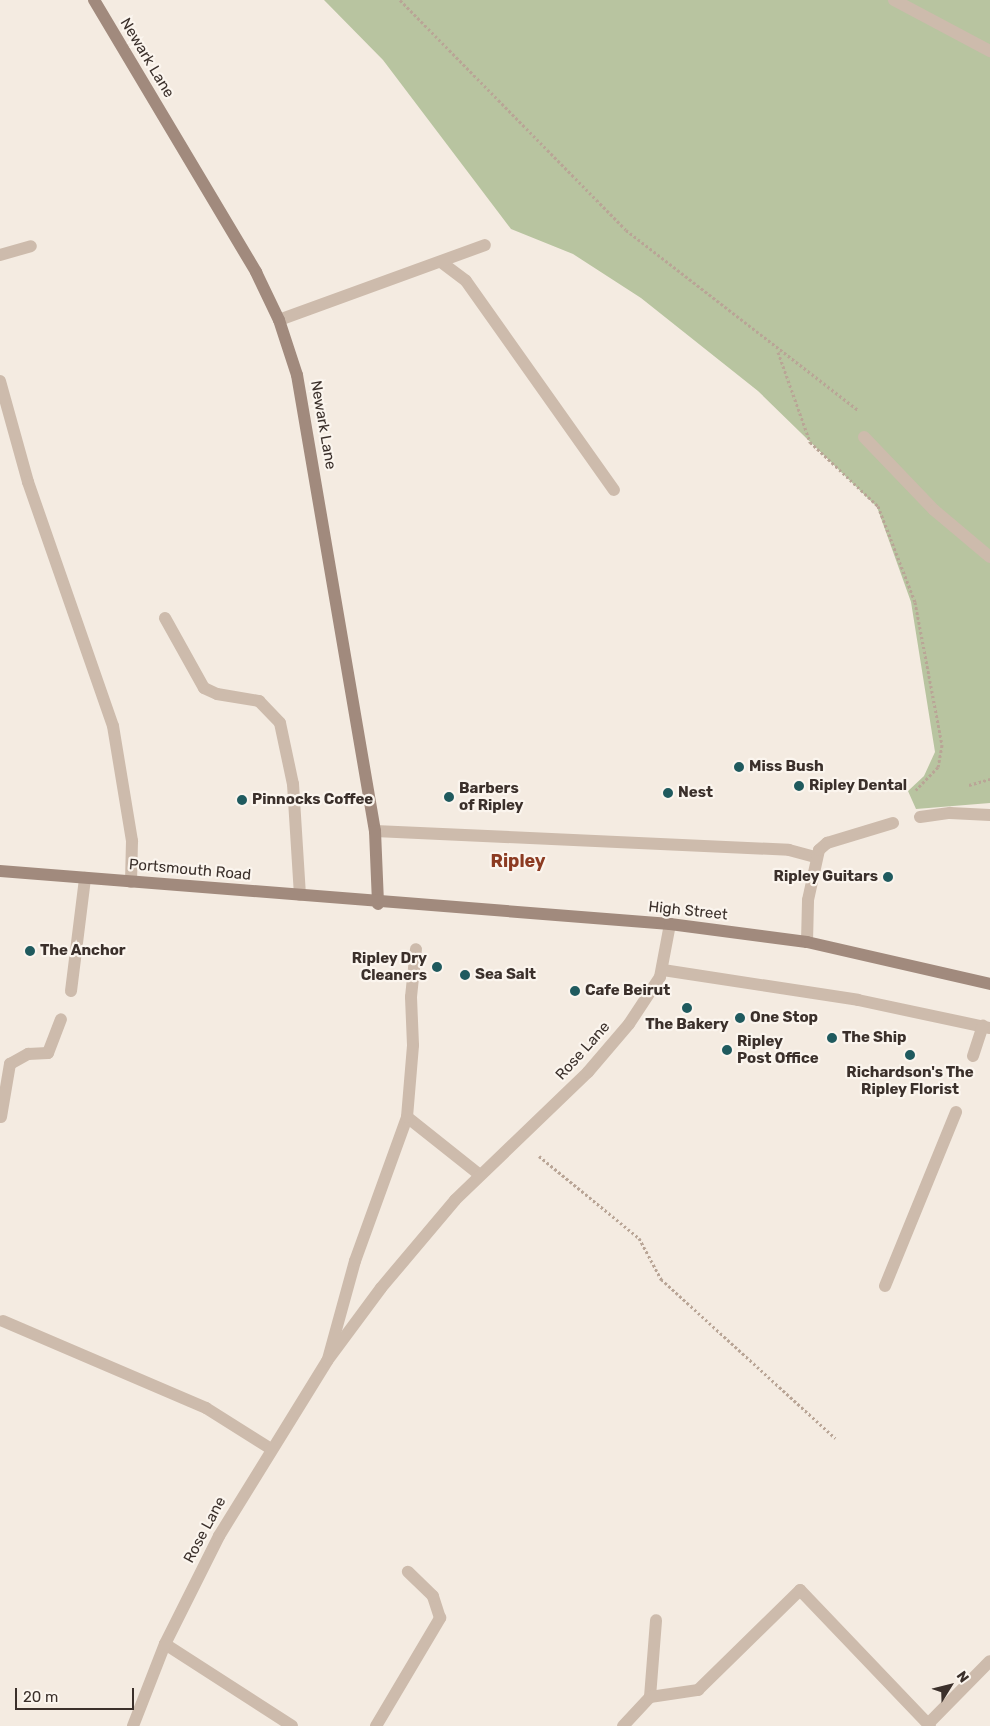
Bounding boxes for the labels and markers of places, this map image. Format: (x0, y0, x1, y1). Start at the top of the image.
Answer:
place label: Miss Bush (749, 758, 824, 776)
marker: Miss Bush (733, 761, 745, 773)
place label: Ripley Dental (809, 777, 907, 795)
place label: Barbers of Ripley (459, 779, 524, 814)
marker: Ripley Dental (793, 780, 805, 792)
place label: Nest (678, 784, 713, 802)
marker: Nest (662, 787, 674, 799)
place label: Pinnocks Coffee (252, 791, 373, 809)
marker: Barbers of Ripley (443, 791, 455, 803)
marker: Pinnocks Coffee (236, 794, 248, 806)
place label: Ripley Guitars (773, 868, 878, 886)
marker: Ripley Guitars (882, 871, 894, 883)
place label: The Anchor (40, 942, 126, 960)
marker: The Anchor (24, 945, 36, 957)
place label: Ripley Dry Cleaners (351, 949, 427, 984)
marker: Ripley Dry Cleaners (431, 961, 443, 973)
place label: Sea Salt (475, 966, 536, 984)
marker: Sea Salt (459, 969, 471, 981)
place label: Cafe Beirut (585, 982, 670, 1000)
marker: Cafe Beirut (569, 985, 581, 997)
marker: The Bakery (681, 1002, 693, 1014)
place label: One Stop (750, 1009, 818, 1027)
marker: One Stop (734, 1012, 746, 1024)
place label: The Bakery (645, 1016, 729, 1034)
place label: The Ship (842, 1029, 907, 1047)
place label: Ripley Post Office (737, 1032, 819, 1067)
marker: The Ship (826, 1032, 838, 1044)
marker: Ripley Post Office (721, 1044, 733, 1056)
marker: Richardson's The Ripley Florist (904, 1049, 916, 1061)
place label: Richardson's The Ripley Florist (846, 1063, 974, 1098)

